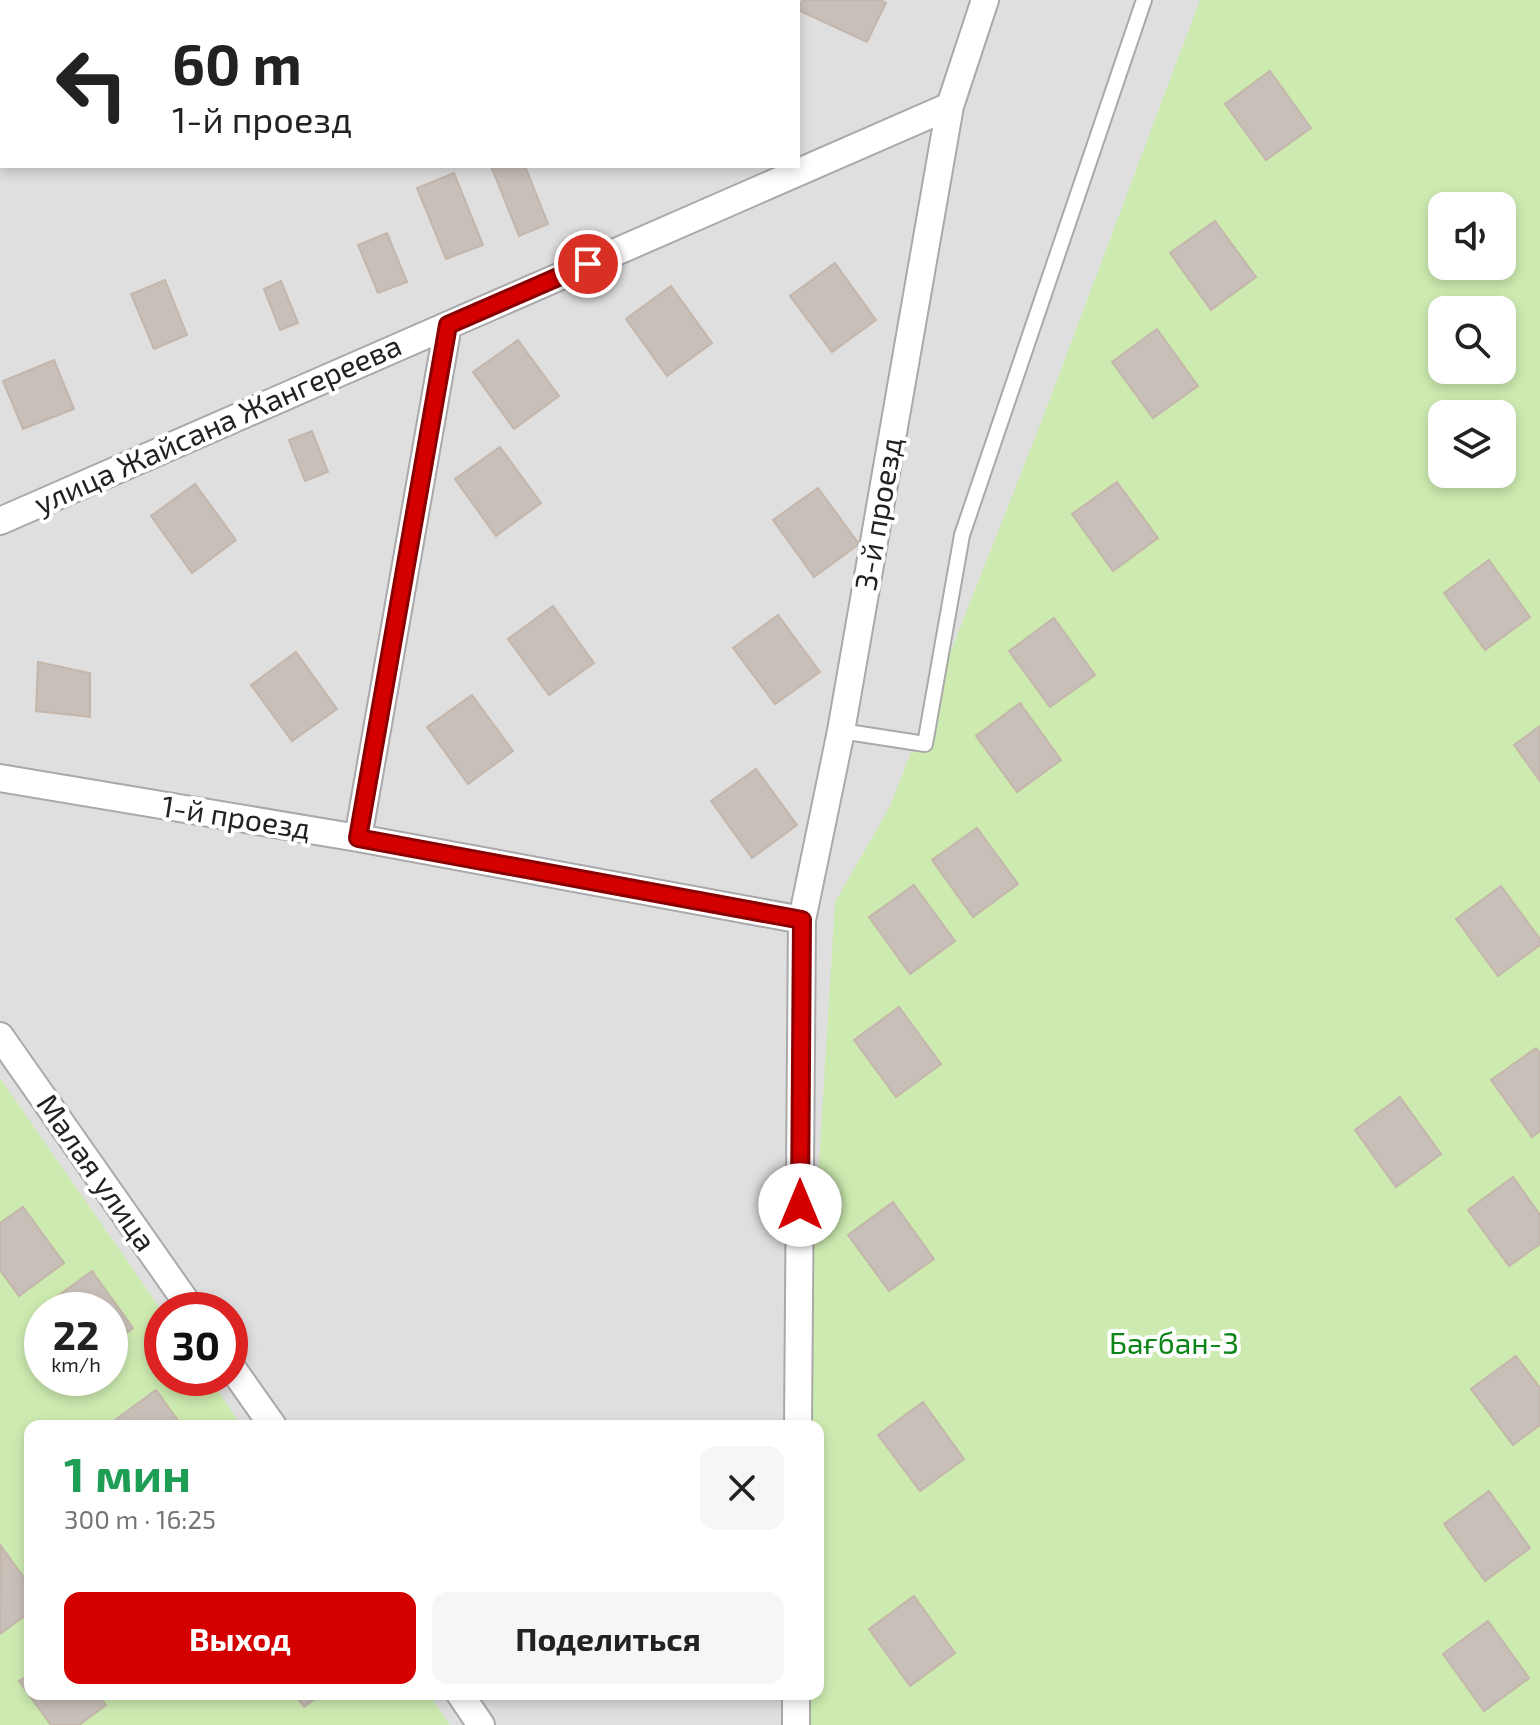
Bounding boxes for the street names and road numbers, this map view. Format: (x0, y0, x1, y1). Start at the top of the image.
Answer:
street label: улица Жайсана Жангереева (28, 326, 407, 521)
street label: 3-й проезд (846, 434, 908, 593)
street label: 1-й проезд (159, 787, 313, 846)
street label: Малая улица (30, 1087, 165, 1258)

